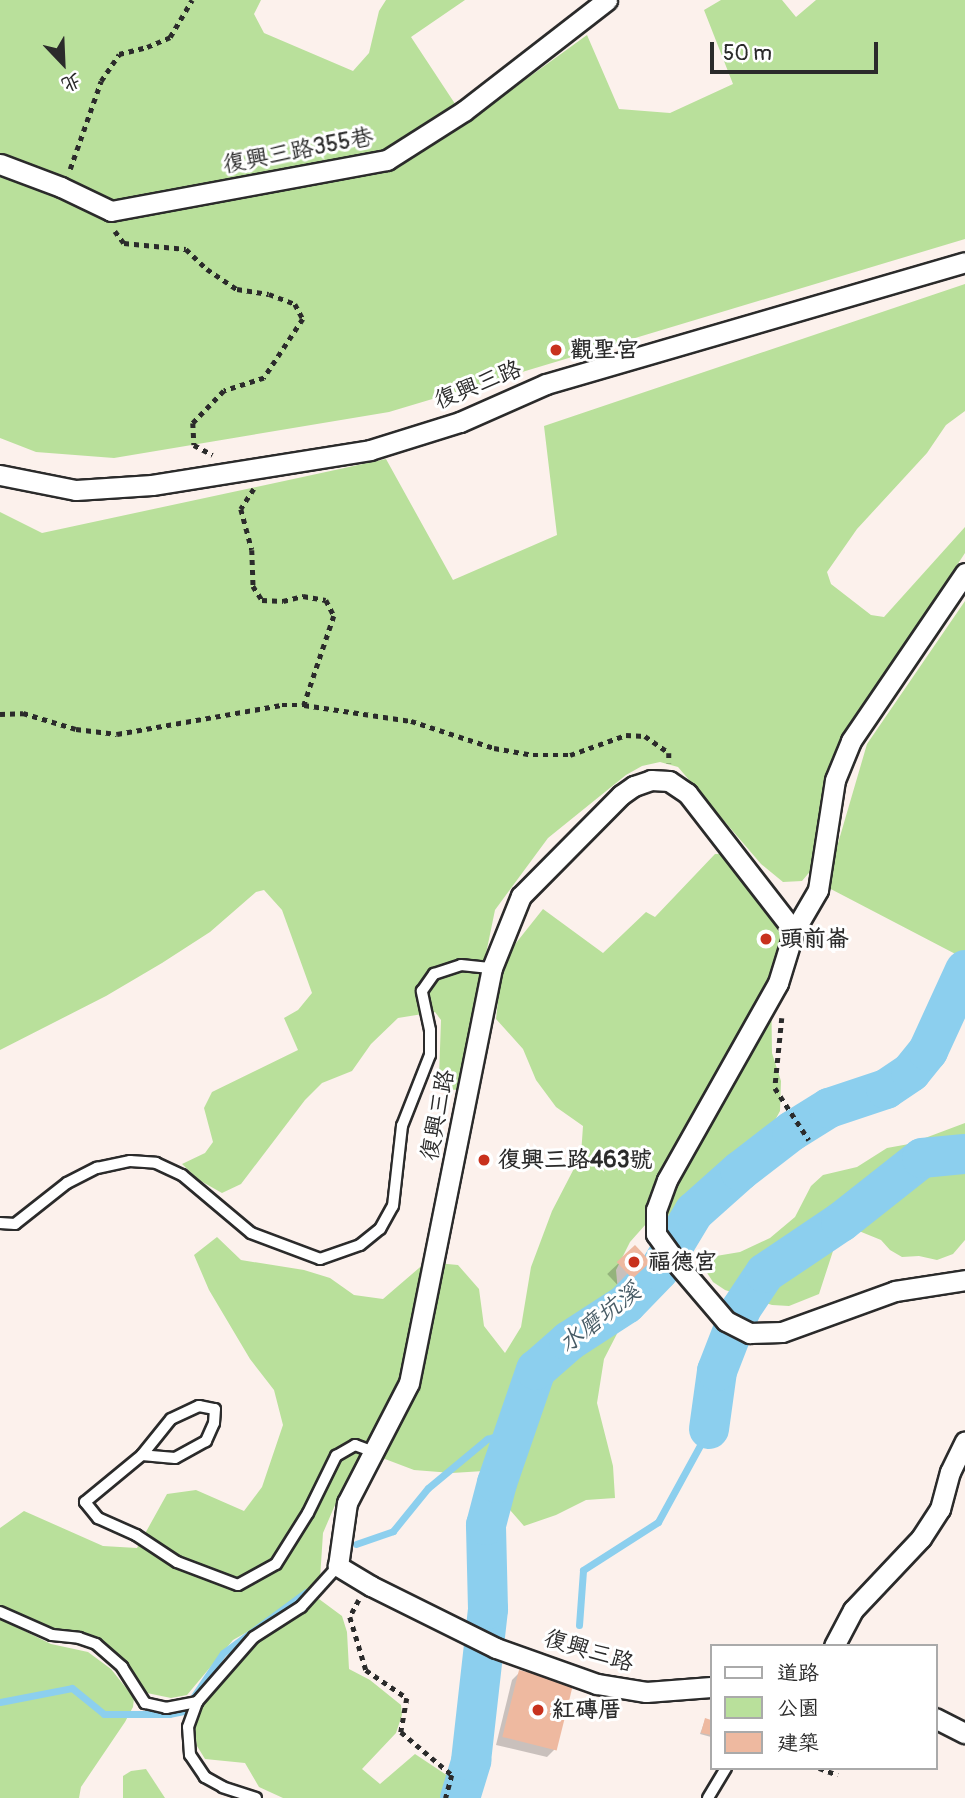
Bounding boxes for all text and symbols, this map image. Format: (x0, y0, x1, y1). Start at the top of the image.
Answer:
north arrow (28, 28, 98, 98)
scale bar (713, 28, 881, 72)
text: 50 m (723, 40, 772, 67)
text: 北 (58, 68, 85, 97)
street label: 復興三路355巷 (220, 123, 376, 179)
place label: 觀聖宮 (570, 336, 639, 364)
marker: 觀聖宮 (548, 342, 564, 358)
street label: 復興三路 (430, 355, 526, 415)
place label: 頭前崙 (780, 925, 849, 953)
marker: 頭前崙 (758, 931, 774, 947)
street label: 復興三路 (416, 1067, 460, 1163)
place label: 復興三路463號 (498, 1146, 653, 1174)
marker: 復興三路463號 (476, 1152, 492, 1168)
place label: 福德宮 (648, 1248, 717, 1276)
marker: 福德宮 (626, 1254, 642, 1270)
water label: 水磨坑溪 (553, 1277, 647, 1359)
street label: 復興三路 (541, 1624, 637, 1678)
legend (710, 1644, 937, 1770)
text: 道路 (777, 1660, 819, 1687)
text: 公園 (777, 1695, 819, 1722)
place label: 紅磚厝 (552, 1696, 621, 1724)
marker: 紅磚厝 (530, 1702, 546, 1718)
text: 建築 (777, 1730, 819, 1757)

